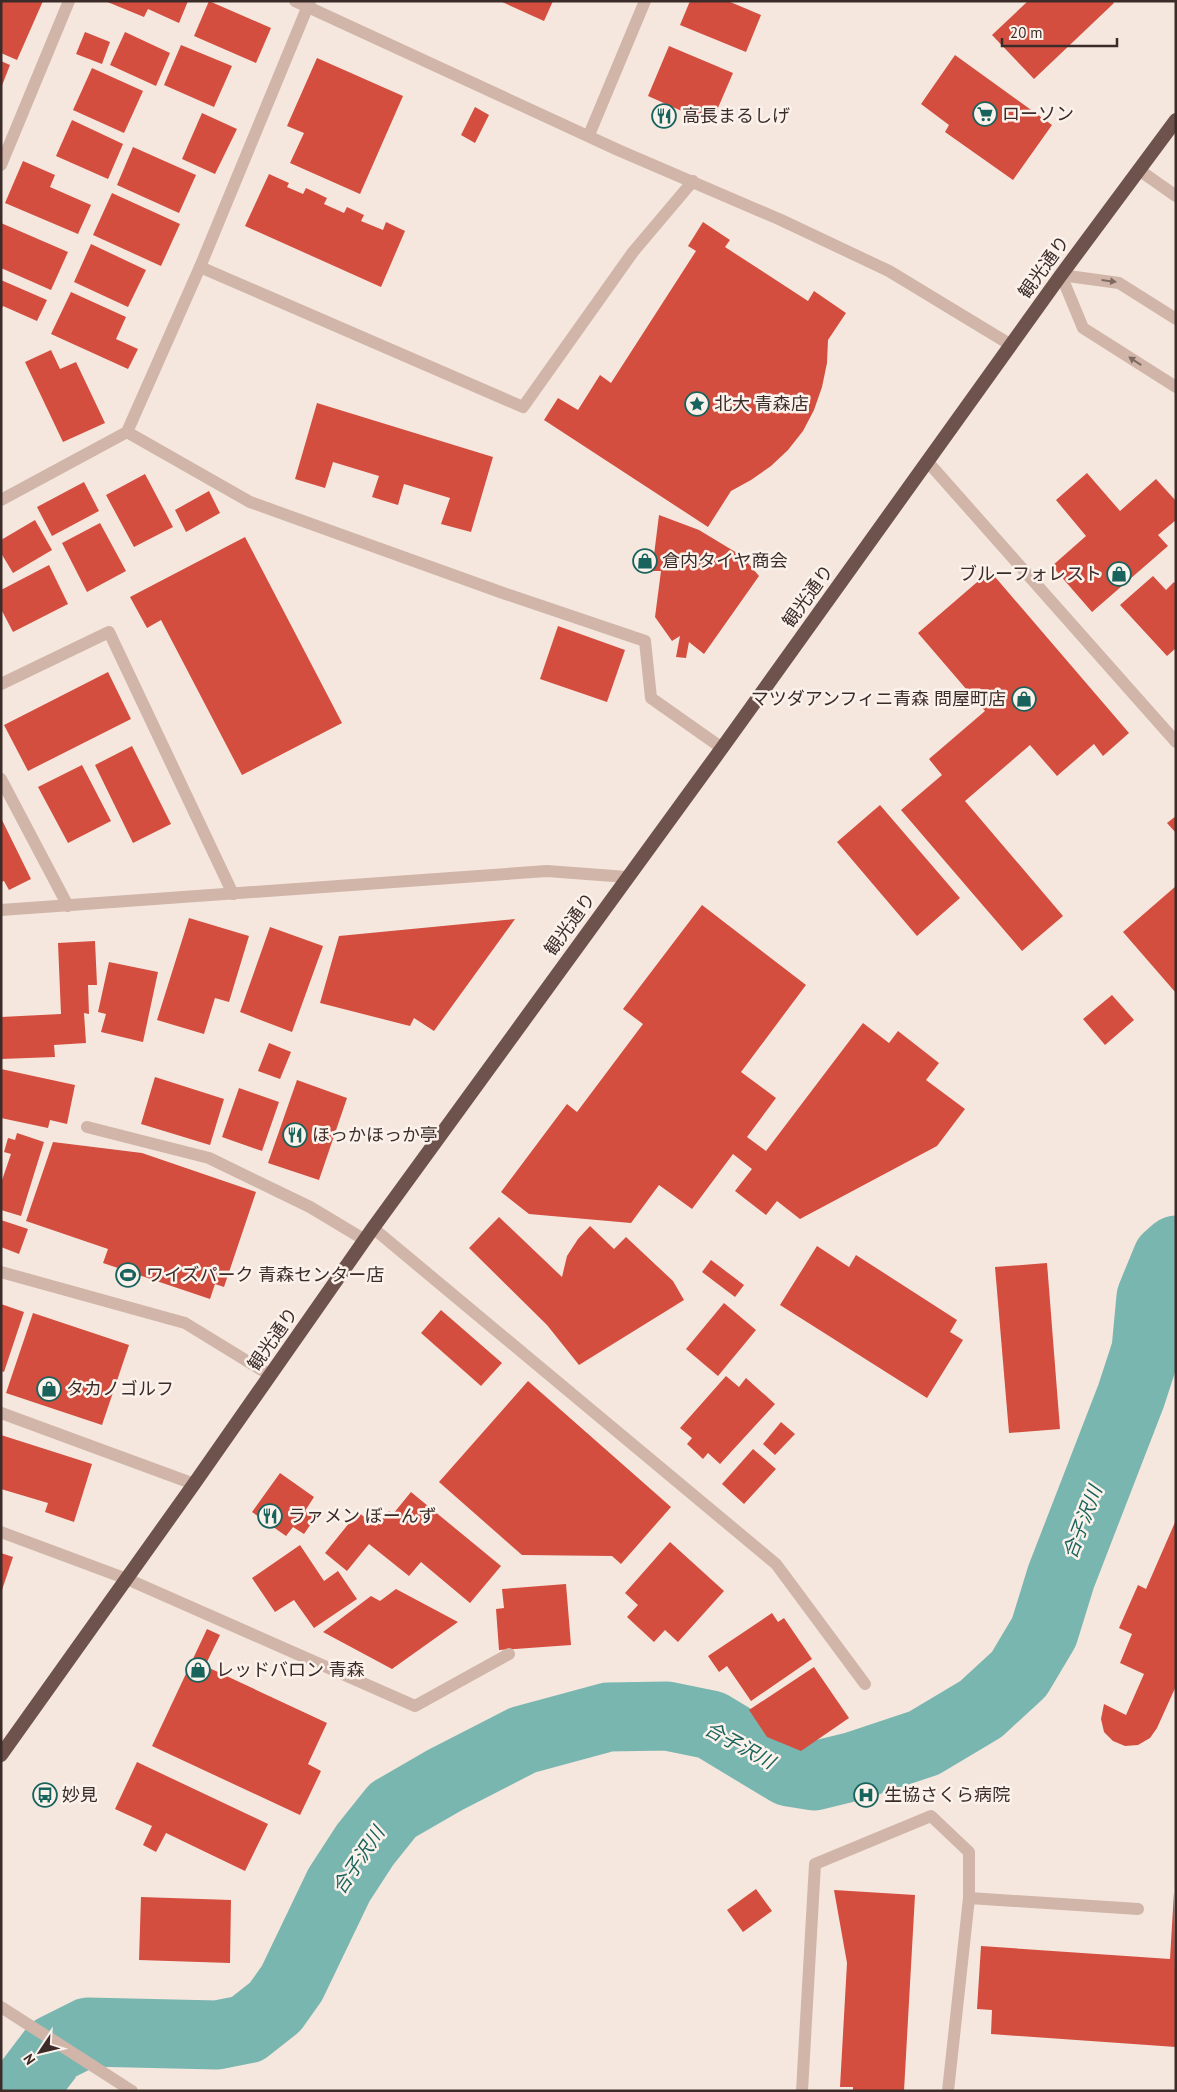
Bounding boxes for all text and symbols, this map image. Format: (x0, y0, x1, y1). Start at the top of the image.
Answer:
scale bar (1002, 15, 1117, 47)
text: 20 m (1010, 23, 1043, 42)
supermarket icon: ローソン (972, 101, 998, 127)
place label: ローソン (1002, 102, 1074, 125)
restaurant icon: 高長まるしげ (651, 103, 677, 129)
place label: 高長まるしげ (682, 104, 790, 127)
street label: 観光通り (1013, 231, 1074, 303)
one-way arrow (1101, 278, 1117, 286)
one-way arrow (1128, 356, 1141, 366)
place icon: 北大 青森店 (684, 391, 710, 417)
place label: 北大 青森店 (714, 392, 809, 415)
shop icon: 倉内タイヤ商会 (632, 548, 658, 574)
place label: 倉内タイヤ商会 (662, 549, 787, 572)
street label: 観光通り (777, 560, 838, 632)
shop icon: ブルーフォレスト (1106, 561, 1132, 587)
place label: ブルーフォレスト (959, 562, 1102, 585)
shop icon: マツダアンフィニ青森 問屋町店 (1011, 686, 1037, 712)
place label: マツダアンフィニ青森 問屋町店 (751, 687, 1006, 710)
street label: 観光通り (539, 888, 600, 960)
restaurant icon: ほっかほっか亭 (282, 1122, 308, 1148)
place label: ほっかほっか亭 (312, 1123, 438, 1146)
sports icon: ワイズパーク 青森センター店 (115, 1262, 141, 1288)
place label: ワイズパーク 青森センター店 (146, 1263, 384, 1286)
street label: 観光通り (243, 1303, 303, 1375)
shop icon: タカノゴルフ (36, 1376, 62, 1402)
place label: タカノゴルフ (66, 1377, 174, 1400)
water label: 合子沢川 (1057, 1480, 1108, 1562)
restaurant icon: ラァメン ぼーんず (257, 1503, 283, 1529)
place label: ラァメン ぼーんず (288, 1504, 437, 1527)
shop icon: レッドバロン 青森 (185, 1657, 211, 1683)
place label: レッドバロン 青森 (216, 1658, 365, 1681)
water label: 合子沢川 (701, 1716, 781, 1775)
bus stop icon: 妙見 (32, 1782, 58, 1808)
hospital icon: 生協さくら病院 (853, 1782, 879, 1808)
place label: 妙見 (62, 1783, 98, 1806)
place label: 生協さくら病院 (884, 1783, 1010, 1806)
water label: 合子沢川 (327, 1820, 390, 1898)
north arrow (15, 2027, 65, 2077)
text: N (19, 2051, 39, 2068)

